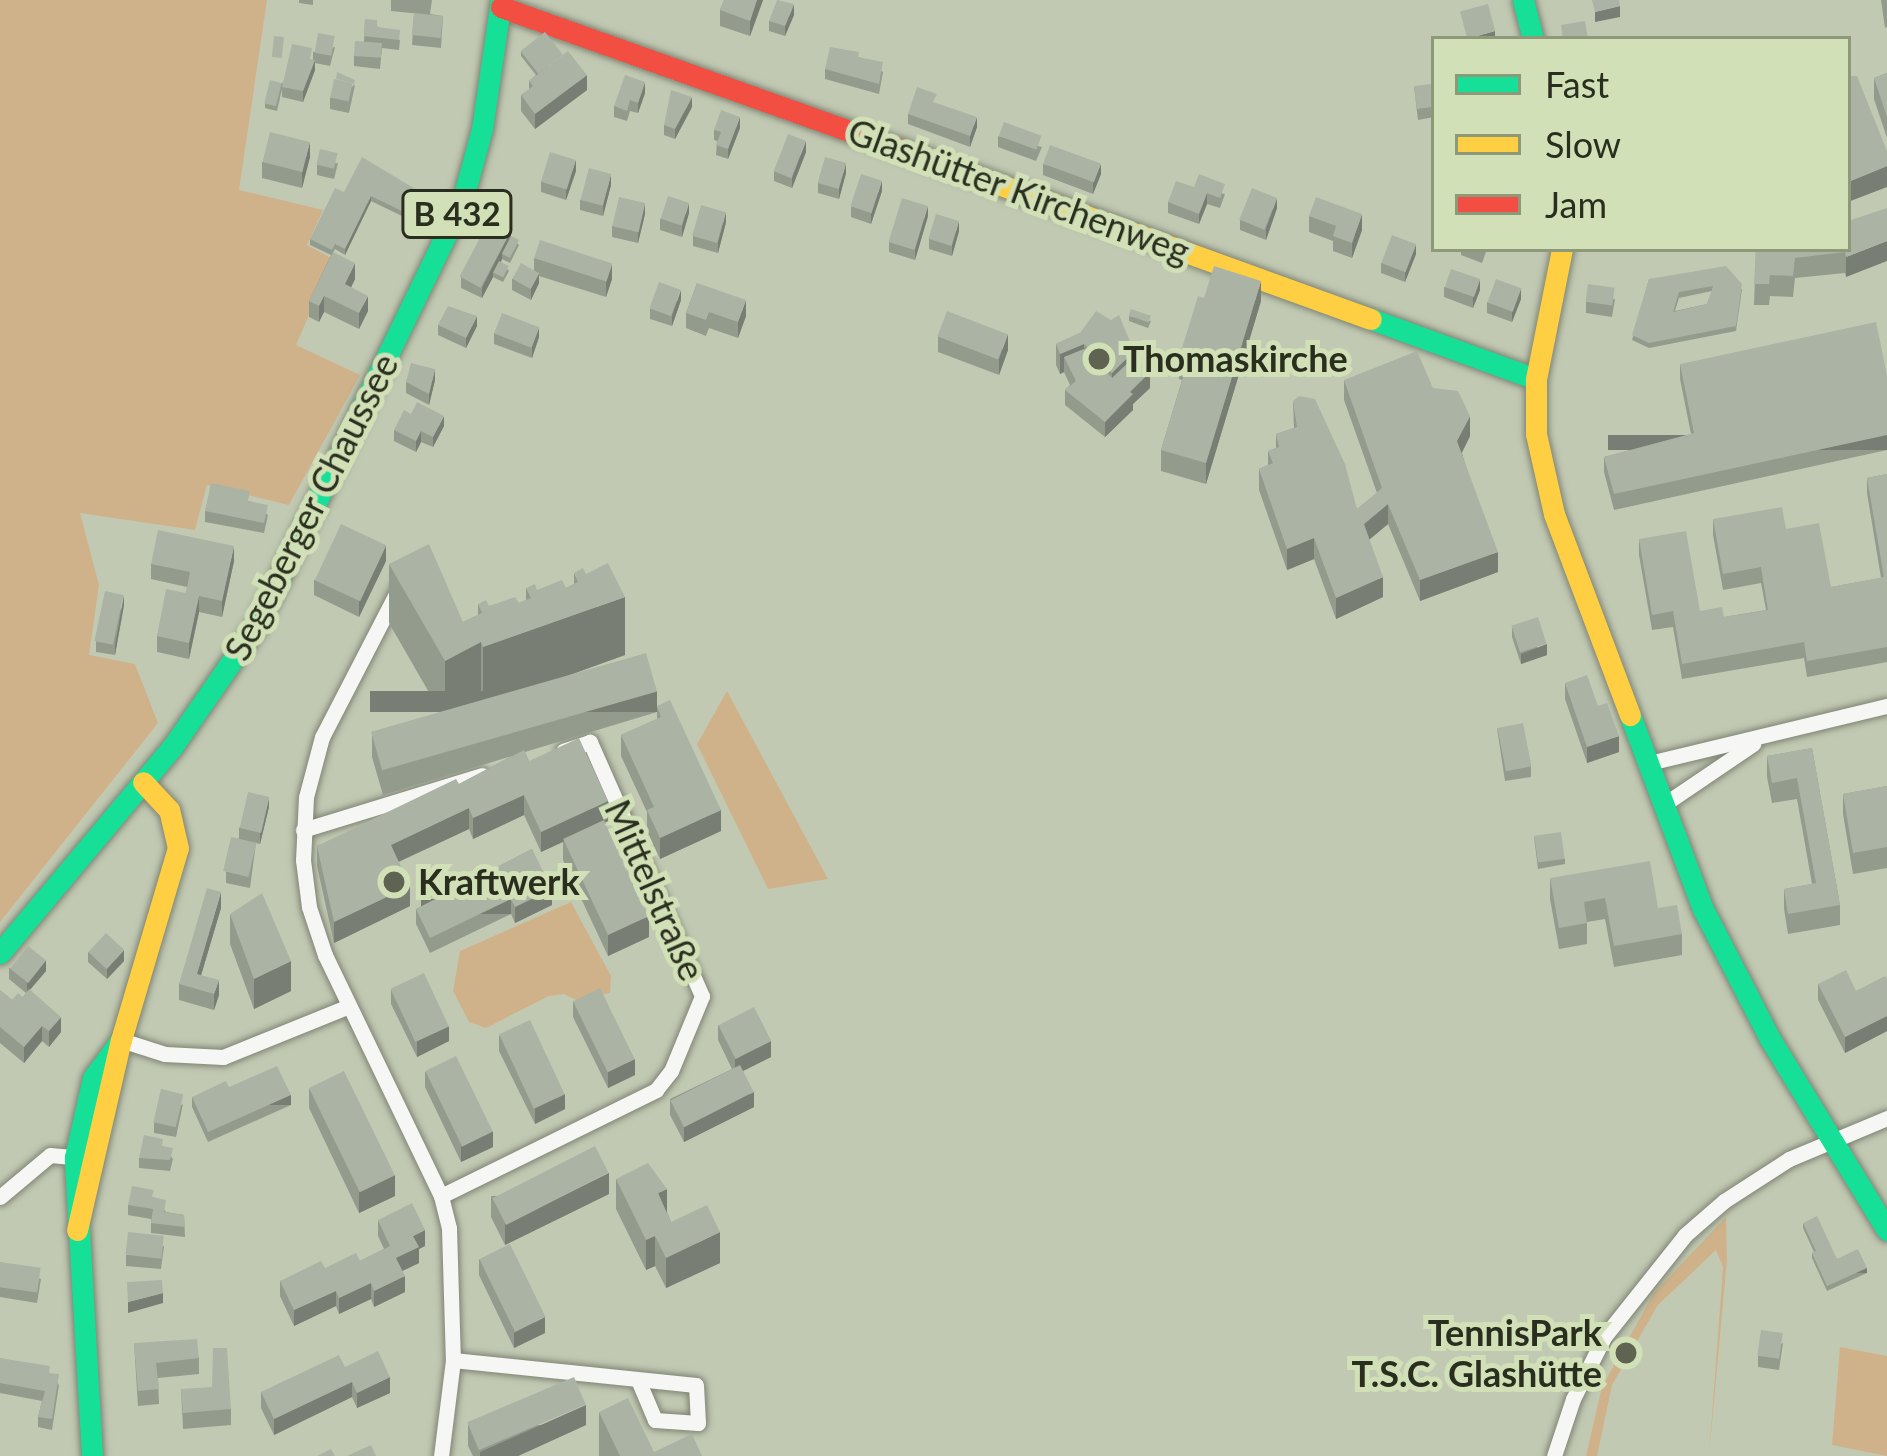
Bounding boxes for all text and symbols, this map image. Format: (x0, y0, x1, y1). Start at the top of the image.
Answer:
legend (1431, 36, 1851, 252)
text: Fast (1545, 62, 1609, 106)
street label: Glashütter Kirchenweg (842, 109, 1196, 273)
text: Slow (1545, 122, 1621, 166)
text: Jam (1545, 182, 1607, 226)
road number: B 432 (400, 187, 514, 241)
place label: Thomaskirche (1123, 337, 1348, 381)
street label: Segeberger Chaussee (215, 346, 407, 668)
marker: Thomaskirche (1086, 346, 1112, 372)
street label: Mittelstraße (596, 793, 714, 987)
place label: Kraftwerk (418, 860, 580, 904)
marker: Kraftwerk (381, 869, 407, 895)
place label: TennisPark T.S.C. Glashütte (1351, 1310, 1602, 1395)
marker: TennisPark T.S.C. Glashütte (1613, 1340, 1639, 1366)

